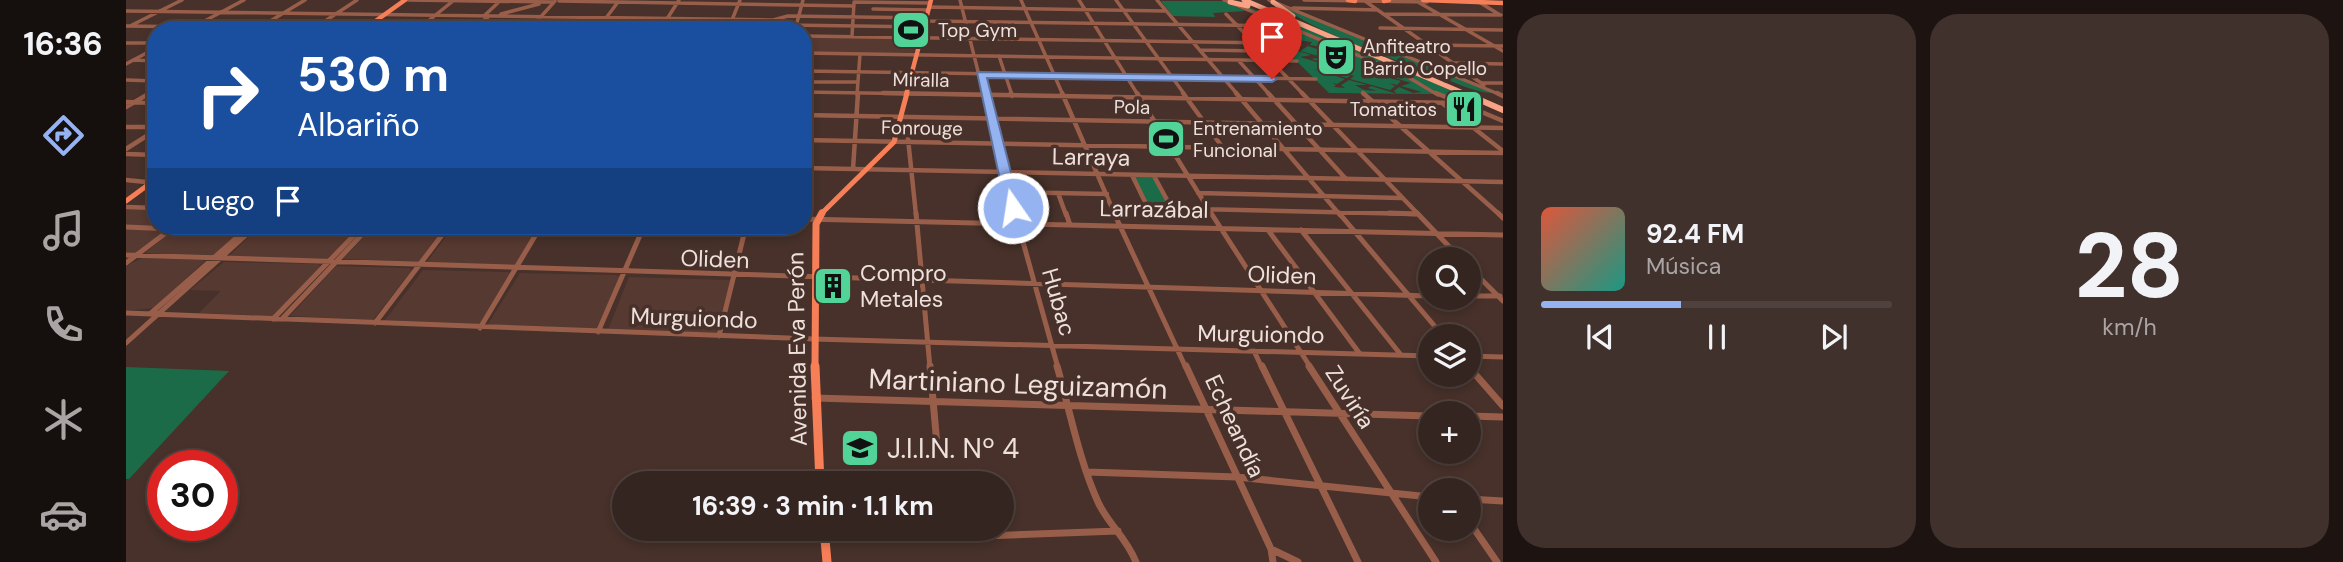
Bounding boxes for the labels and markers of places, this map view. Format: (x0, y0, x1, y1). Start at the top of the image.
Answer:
pin (1242, 7, 1302, 79)
sports icon: Top Gym (890, 9, 932, 51)
place label: Top Gym (938, 18, 1017, 43)
place label: Anfiteatro Barrio Copello (1363, 34, 1487, 81)
theatre icon: Anfiteatro Barrio Copello (1315, 36, 1357, 78)
restaurant icon: Tomatitos (1443, 88, 1485, 130)
place label: Tomatitos (1350, 97, 1437, 122)
place label: Entrenamiento Funcional (1193, 116, 1322, 163)
sports icon: Entrenamiento Funcional (1145, 118, 1187, 160)
place label: Compro Metales (860, 258, 947, 314)
building icon: Compro Metales (812, 265, 854, 307)
school or university icon: J.I.I.N. Nº 4 (839, 427, 881, 469)
place label: J.I.I.N. Nº 4 (887, 430, 1019, 467)

